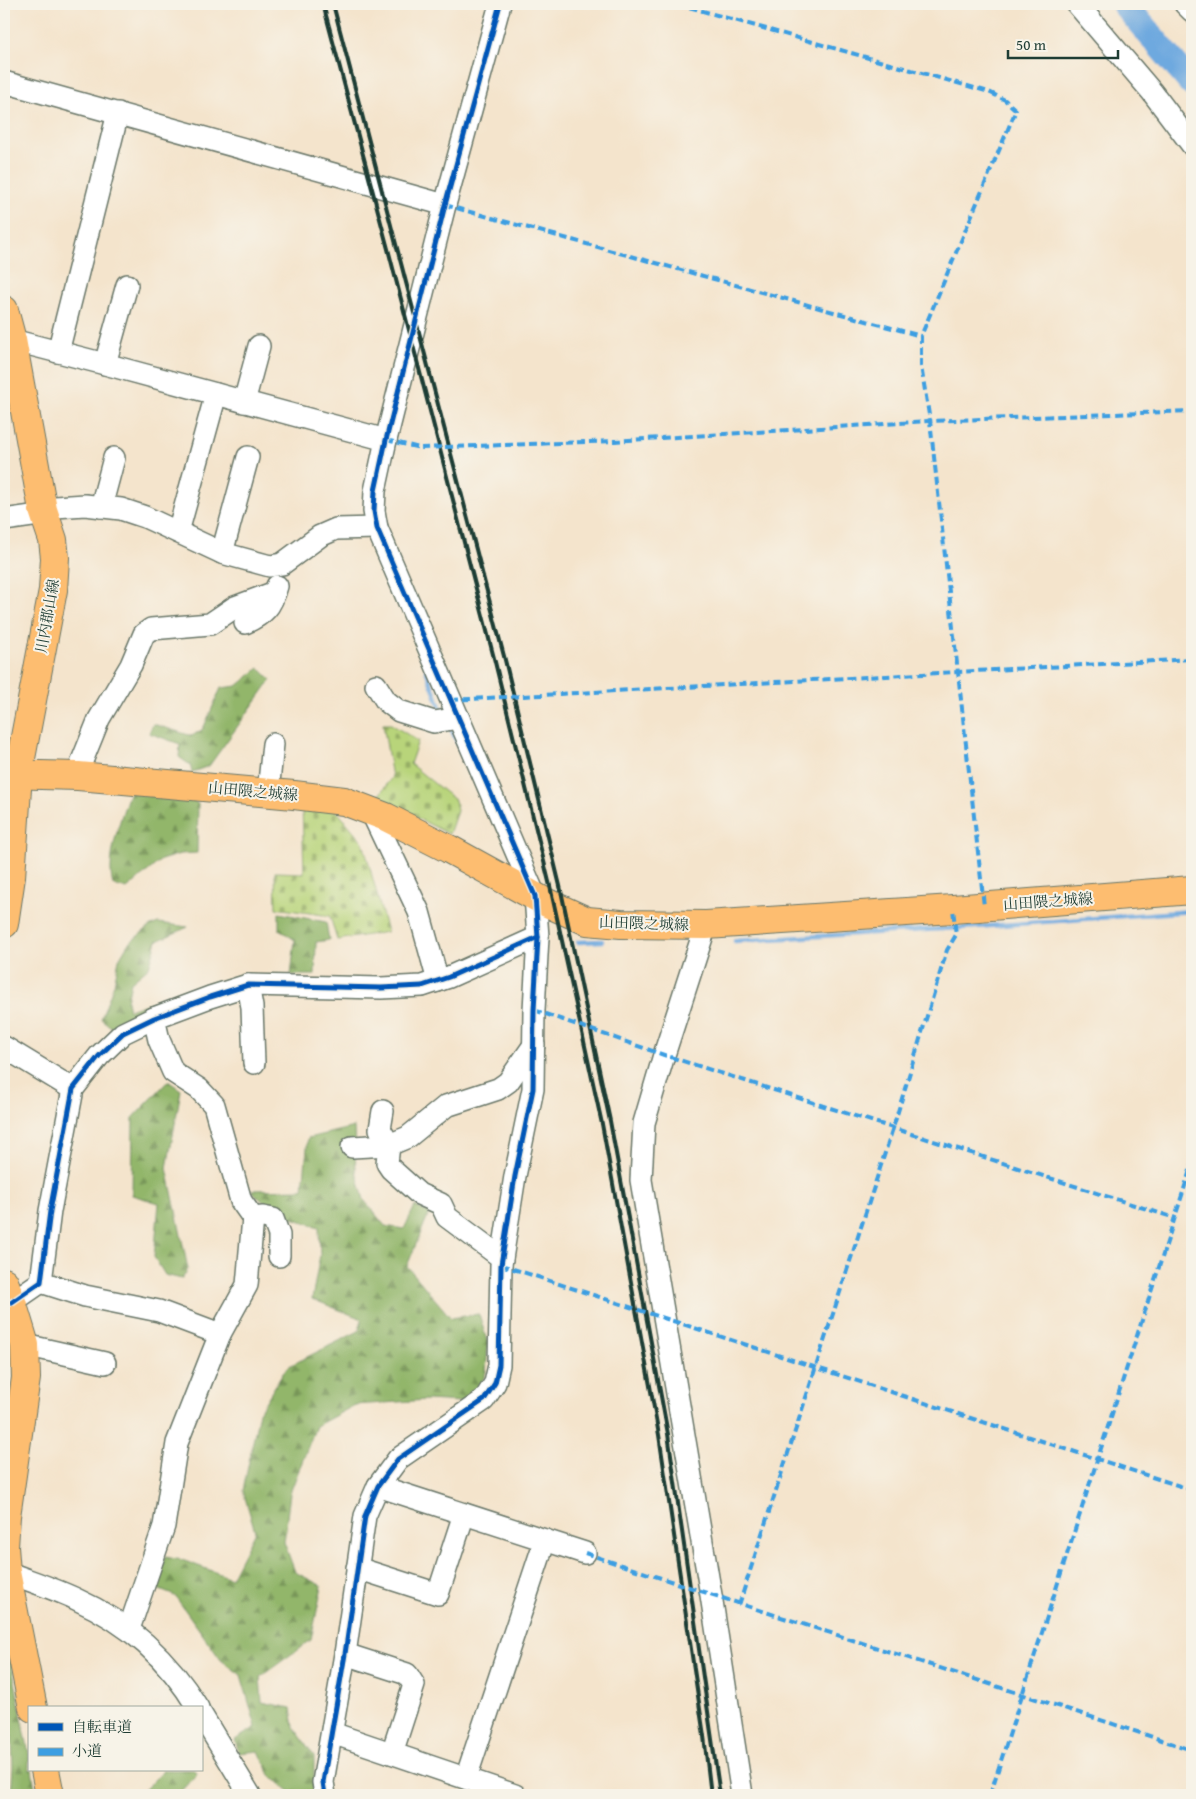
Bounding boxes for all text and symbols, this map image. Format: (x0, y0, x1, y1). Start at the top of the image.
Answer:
scale bar (1008, 28, 1118, 60)
text: 50 m (1016, 34, 1047, 55)
street label: 川内郡山線 (30, 577, 64, 655)
street label: 山田隈之城線 (207, 777, 299, 805)
street label: 山田隈之城線 (1002, 887, 1094, 915)
street label: 山田隈之城線 (599, 911, 689, 935)
legend (28, 1706, 202, 1772)
text: 自転車道 (72, 1716, 132, 1737)
text: 小道 (72, 1740, 102, 1761)

